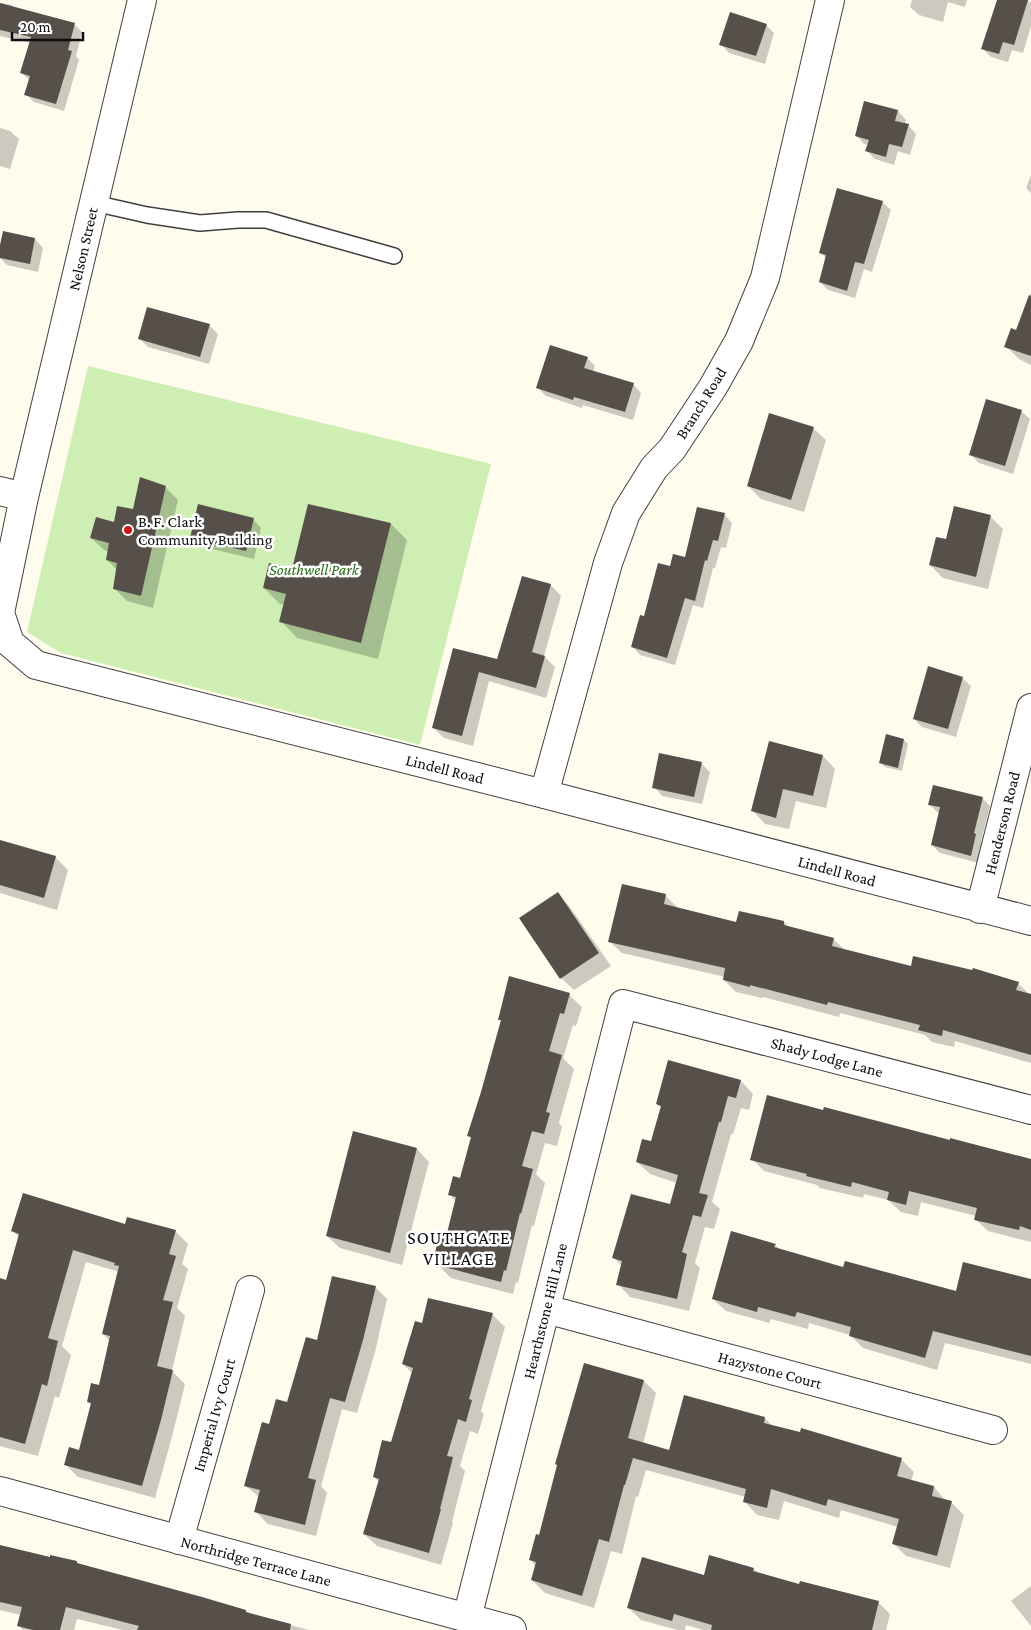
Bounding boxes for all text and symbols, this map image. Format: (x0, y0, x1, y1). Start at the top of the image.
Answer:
scale bar (12, 10, 84, 42)
text: 20 m (20, 19, 51, 35)
street label: Nelson Street (65, 205, 101, 292)
street label: Branch Road (672, 364, 730, 442)
place label: B. F. Clark Community Building (138, 513, 273, 549)
marker: B. F. Clark Community Building (122, 524, 134, 536)
park label: Southwell Park (269, 561, 360, 578)
street label: Lindell Road (404, 751, 486, 787)
street label: Henderson Road (981, 769, 1023, 876)
street label: Lindell Road (796, 852, 878, 890)
street label: Shady Lodge Lane (769, 1034, 885, 1081)
district label: SOUTHGATE VILLAGE (407, 1228, 511, 1269)
street label: Hearthstone Hill Lane (520, 1241, 570, 1381)
street label: Hazystone Court (716, 1348, 824, 1393)
street label: Imperial Ivy Court (190, 1356, 239, 1474)
street label: Northridge Terrace Lane (179, 1533, 333, 1590)

